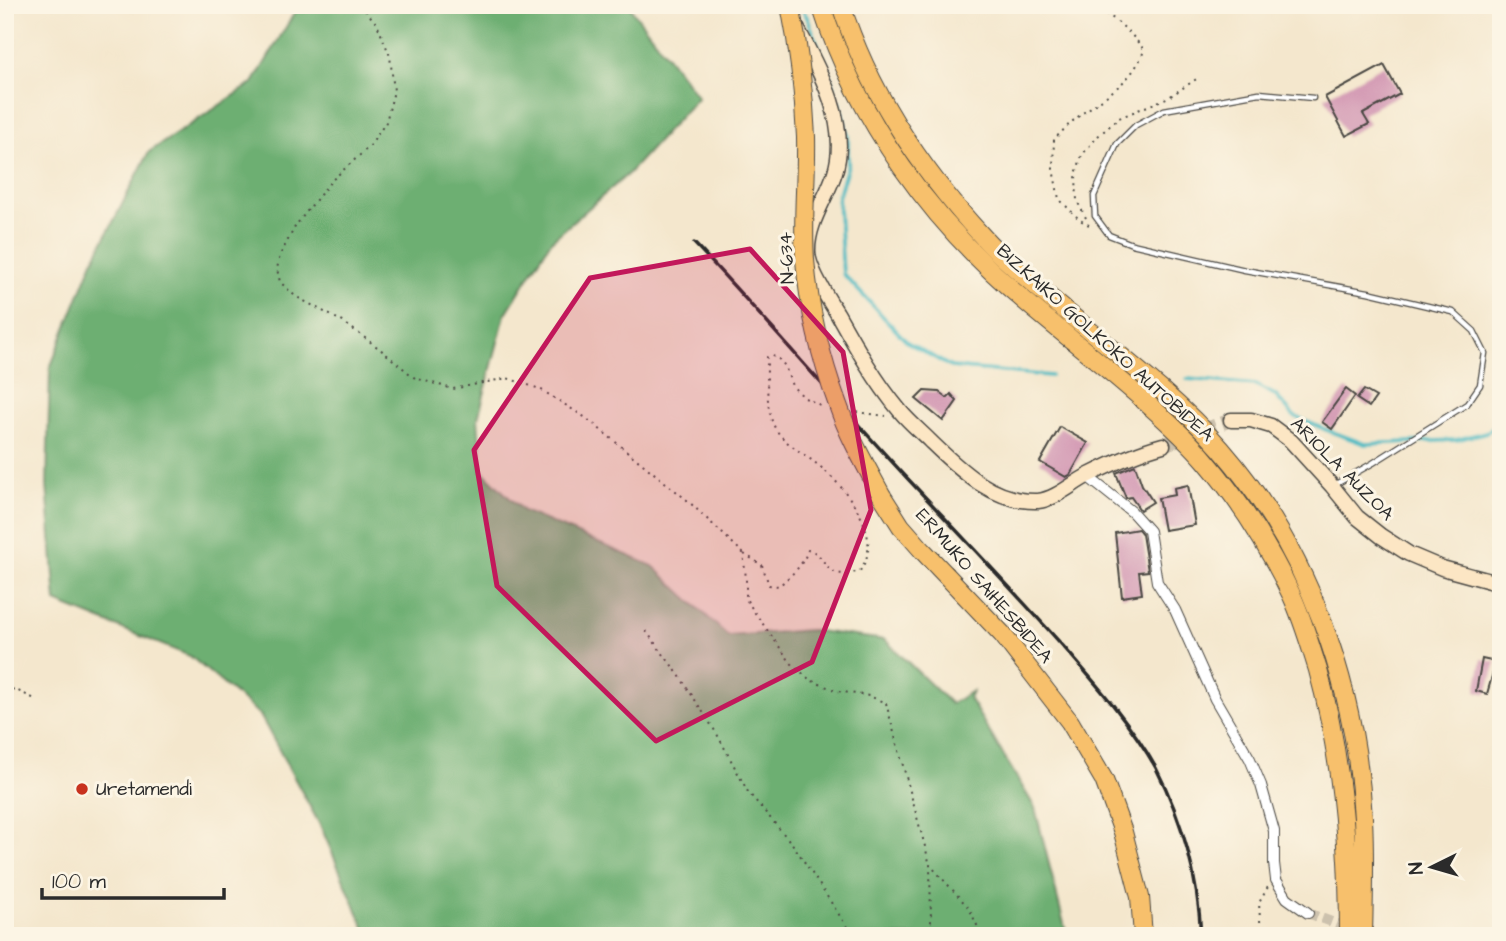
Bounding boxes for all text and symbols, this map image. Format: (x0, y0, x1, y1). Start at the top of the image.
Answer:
street label: N-634 (772, 231, 802, 285)
street label: BIZKAIKO GOLKOKO AUTOBIDEA (990, 238, 1220, 448)
street label: ARIOLA AUZOA (1284, 411, 1400, 527)
street label: ERMUKO SAIHESBIDEA (909, 503, 1059, 669)
place label: Uretamendi (96, 776, 192, 803)
marker: Uretamendi (74, 781, 90, 797)
north arrow (1398, 832, 1468, 902)
scale bar (42, 857, 224, 901)
text: N (1403, 861, 1431, 875)
text: 100 m (52, 867, 107, 896)

